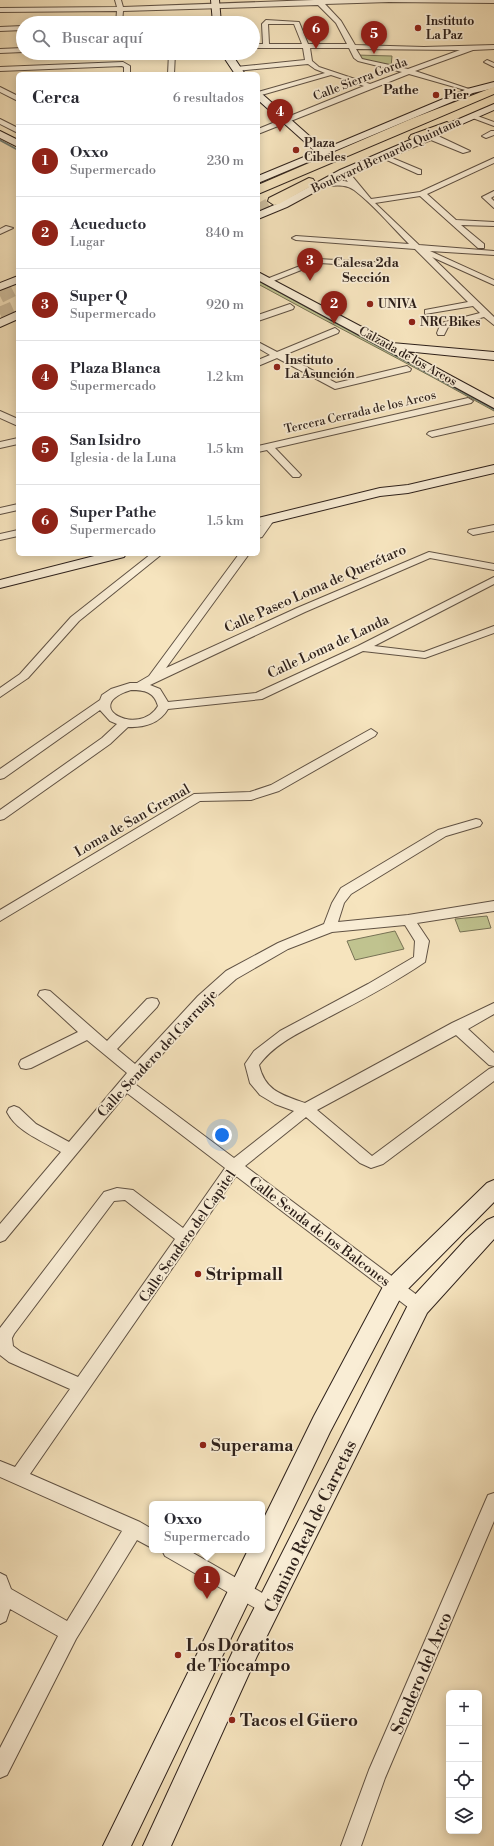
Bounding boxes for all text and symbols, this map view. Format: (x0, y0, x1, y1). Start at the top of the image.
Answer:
place label: Instituto La Paz (426, 14, 474, 43)
search box (16, 16, 260, 60)
pin: 6 (303, 16, 329, 49)
pin: 5 (361, 21, 387, 54)
marker: Instituto La Paz (413, 23, 423, 33)
icon: search (30, 27, 52, 49)
text: Buscar aquí (62, 29, 143, 48)
street label: Calle Sierra Gorda (311, 54, 410, 104)
district label: Pathe (383, 82, 419, 98)
text: Cerca (32, 87, 80, 109)
place label: Pier (444, 88, 469, 103)
text: 6 resultados (173, 90, 244, 106)
marker: Pier (431, 90, 441, 100)
pin: 4 (267, 99, 293, 132)
street label: Boulevard Bernardo Quintana (308, 114, 464, 197)
place label: Plaza Cibeles (304, 136, 346, 165)
text: Oxxo (70, 143, 108, 162)
marker: Plaza Cibeles (291, 145, 301, 155)
text: 1 (42, 153, 48, 169)
text: 230 m (207, 153, 244, 169)
text: Supermercado (70, 162, 156, 178)
text: Acueducto (70, 215, 146, 234)
text: 2 (41, 225, 49, 241)
text: 840 m (205, 225, 244, 241)
text: Lugar (70, 234, 105, 250)
pin: 3 (297, 248, 323, 281)
district label: Calesa 2da Sección (333, 255, 400, 286)
text: Super Q (70, 287, 128, 306)
pin: 2 (321, 291, 347, 324)
text: 3 (41, 297, 49, 313)
text: 920 m (206, 297, 244, 313)
place label: UNIVA (378, 297, 417, 312)
marker: UNIVA (365, 299, 375, 309)
text: Supermercado (70, 306, 156, 322)
place label: NRC Bikes (420, 315, 480, 330)
marker: NRC Bikes (407, 317, 417, 327)
street label: Calzada de los Arcos (356, 323, 459, 390)
place label: Instituto La Asunción (285, 353, 355, 382)
text: Plaza Blanca (70, 359, 161, 378)
marker: Instituto La Asunción (272, 362, 282, 372)
text: 4 (41, 369, 49, 385)
text: 1.2 km (207, 369, 244, 385)
text: Supermercado (70, 378, 156, 394)
street label: Tercera Cerrada de los Arcos (283, 388, 437, 437)
text: San Isidro (70, 431, 141, 450)
text: 5 (41, 441, 49, 457)
text: 1.5 km (207, 441, 244, 457)
text: Iglesia · de la Luna (70, 450, 176, 466)
text: Super Pathe (70, 503, 156, 522)
text: 6 (41, 513, 49, 529)
text: 1.5 km (207, 513, 244, 529)
text: Supermercado (70, 522, 156, 538)
street label: Calle Paseo Loma de Querétaro (222, 541, 409, 637)
street label: Calle Loma de Landa (265, 610, 393, 683)
street label: Loma de San Gremal (72, 780, 193, 861)
street label: Calle Sendero del Carruaje (94, 986, 222, 1121)
your location (212, 1125, 232, 1145)
street label: Calle Sendero del Capitel (135, 1167, 240, 1306)
street label: Calle Senda de los Balcones (245, 1173, 394, 1291)
place label: Stripmall (206, 1264, 283, 1286)
marker: Stripmall (193, 1269, 203, 1279)
place label: Superama (211, 1435, 294, 1457)
street label: Camino Real de Carretas (260, 1437, 362, 1616)
marker: Superama (198, 1440, 208, 1450)
popup (149, 1501, 265, 1553)
text: Oxxo (164, 1510, 202, 1529)
text: Supermercado (164, 1529, 250, 1545)
pin: 1 (194, 1566, 220, 1599)
street label: Sendero del Arco (386, 1609, 458, 1738)
place label: Los Doratitos de Tiocampo (186, 1635, 294, 1677)
marker: Los Doratitos de Tiocampo (173, 1650, 183, 1660)
map controls (446, 1690, 482, 1834)
button: + (446, 1690, 482, 1726)
place label: Tacos el Güero (240, 1710, 358, 1732)
marker: Tacos el Güero (227, 1715, 237, 1725)
button: − (446, 1726, 482, 1762)
button: locate (446, 1762, 482, 1798)
button: layers (446, 1798, 482, 1834)

